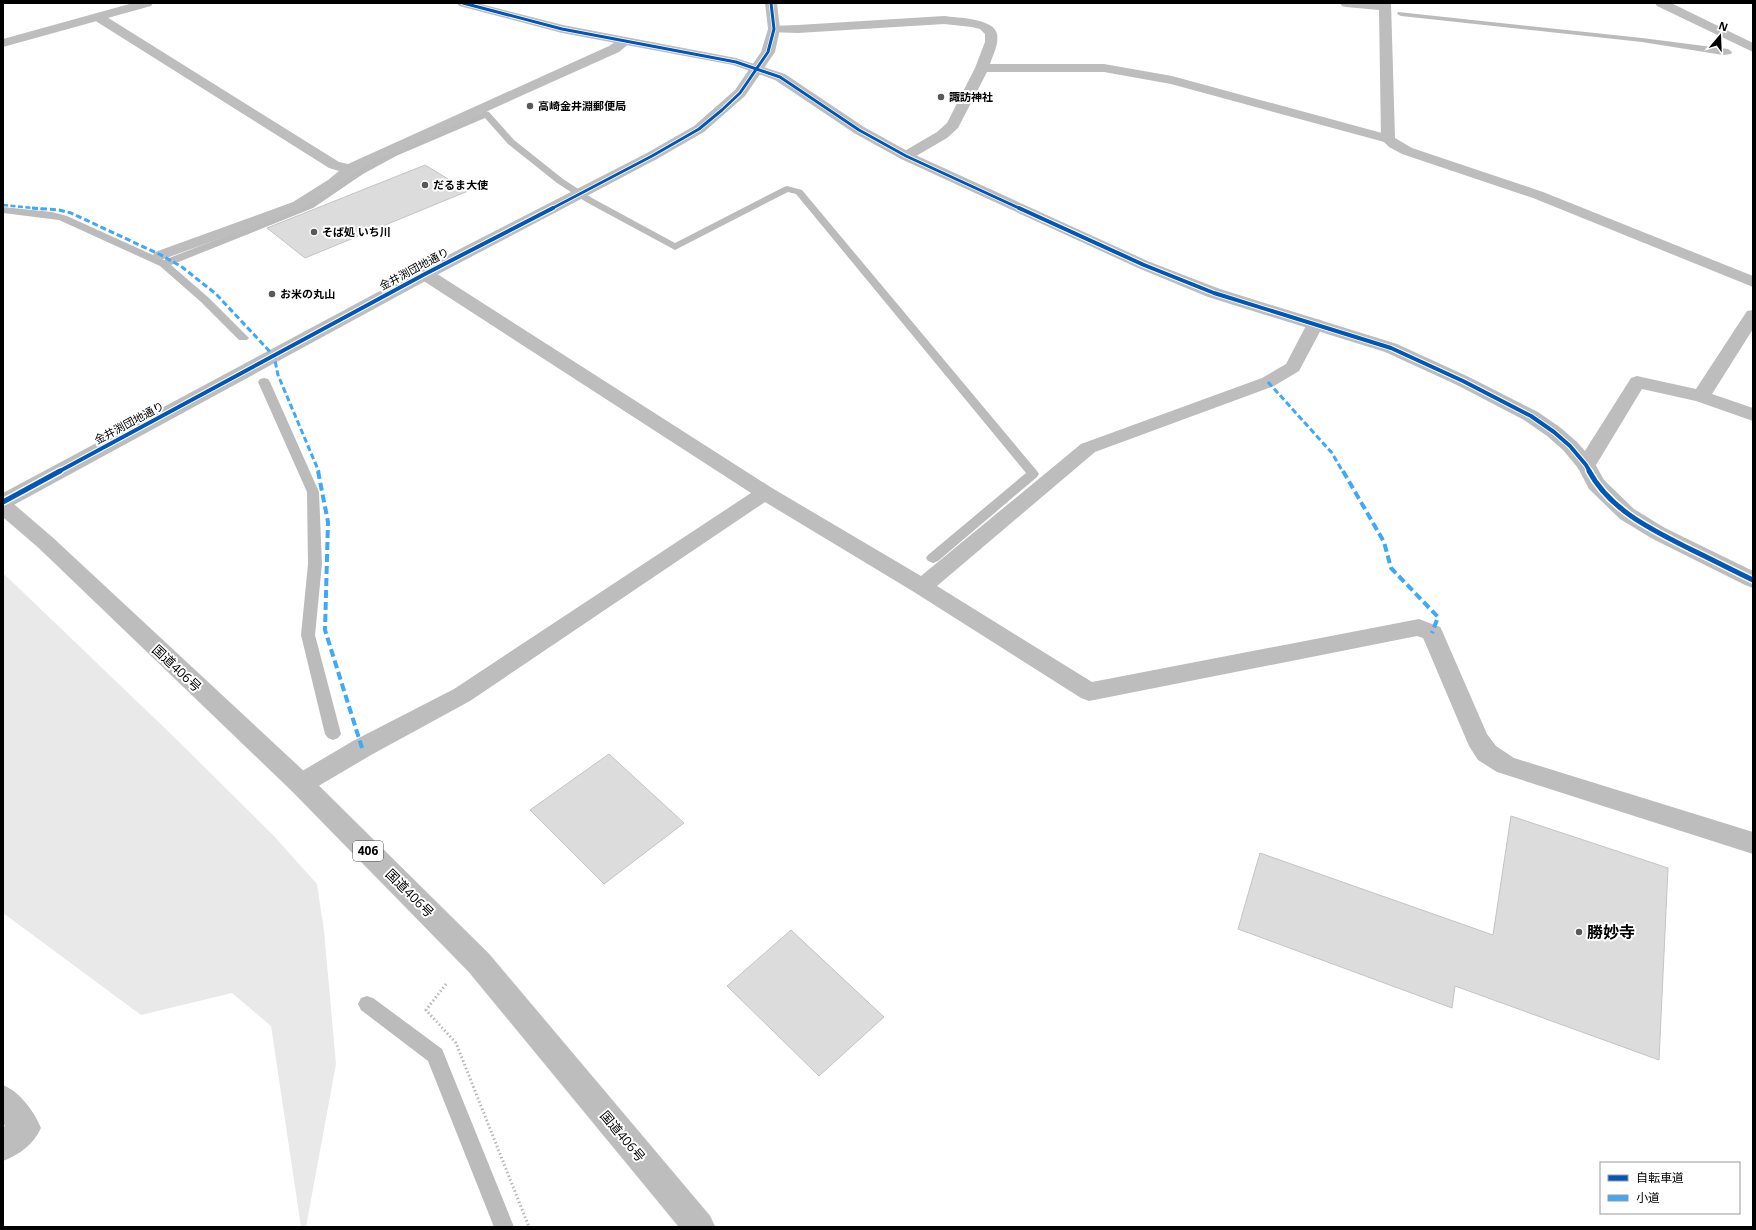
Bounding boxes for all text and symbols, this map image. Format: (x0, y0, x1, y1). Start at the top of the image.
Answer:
north arrow (1700, 16, 1740, 56)
text: N (1717, 18, 1730, 35)
place label: 諏訪神社 (949, 89, 993, 104)
marker: 諏訪神社 (936, 92, 946, 102)
place label: 高崎金井淵郵便局 (538, 98, 626, 113)
marker: 高崎金井淵郵便局 (525, 101, 535, 111)
place label: だるま大使 (433, 177, 489, 192)
marker: だるま大使 (420, 180, 430, 190)
place label: そば処 いち川 (322, 224, 391, 239)
marker: そば処 いち川 (309, 227, 319, 237)
street label: 金井渕団地通り (376, 244, 451, 293)
place label: お米の丸山 (280, 286, 335, 301)
marker: お米の丸山 (267, 289, 277, 299)
street label: 金井渕団地通り (91, 398, 166, 447)
street label: 国道406号 (148, 641, 206, 695)
road number: 406 (353, 841, 383, 861)
street label: 国道406号 (382, 865, 438, 921)
place label: 勝妙寺 (1587, 921, 1635, 943)
marker: 勝妙寺 (1574, 927, 1584, 937)
street label: 国道406号 (596, 1107, 650, 1165)
legend (1600, 1162, 1740, 1214)
text: 自転車道 (1636, 1169, 1684, 1186)
text: 小道 (1636, 1189, 1660, 1206)

